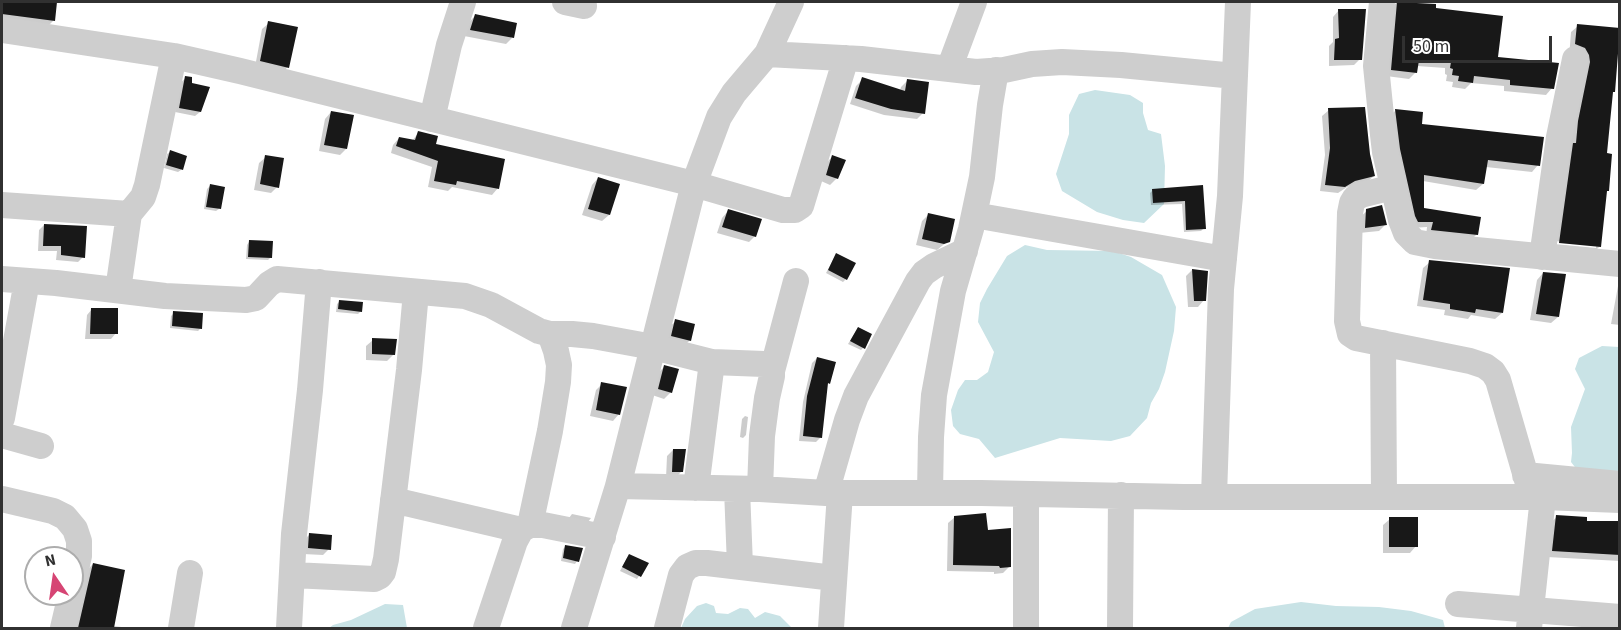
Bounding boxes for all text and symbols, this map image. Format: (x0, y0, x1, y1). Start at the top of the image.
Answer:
scale bar (1405, 24, 1555, 62)
text: 50 m (1413, 34, 1449, 59)
north arrow (24, 546, 84, 606)
text: N (43, 548, 58, 572)

